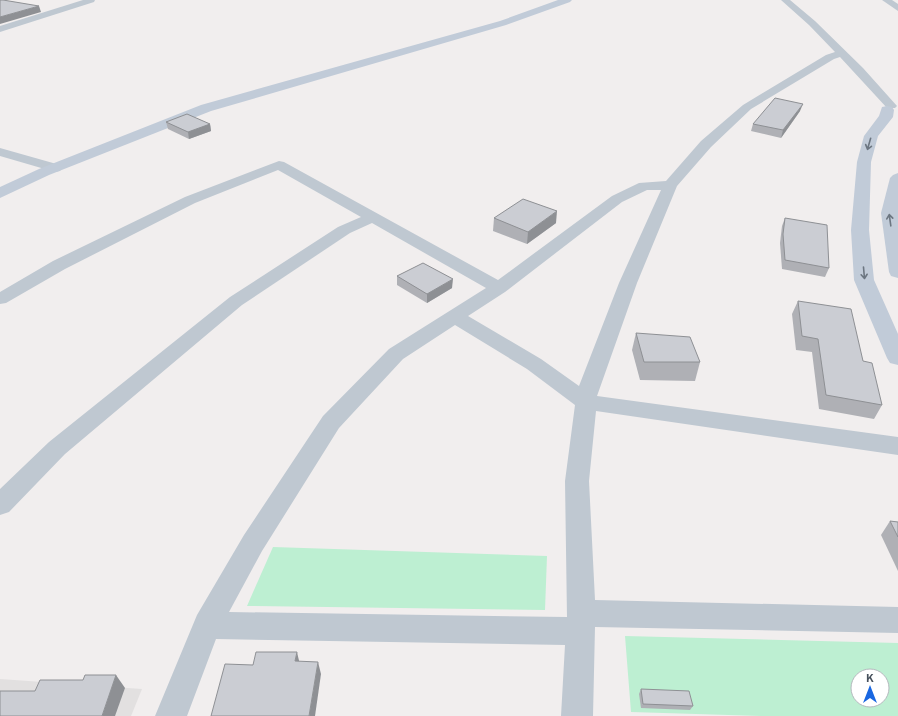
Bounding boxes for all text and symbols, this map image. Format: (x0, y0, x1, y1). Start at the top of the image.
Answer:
one-way arrow (865, 137, 872, 150)
one-way arrow (886, 213, 894, 226)
one-way arrow (860, 266, 867, 279)
north arrow (850, 668, 890, 708)
text: K (866, 672, 874, 684)

